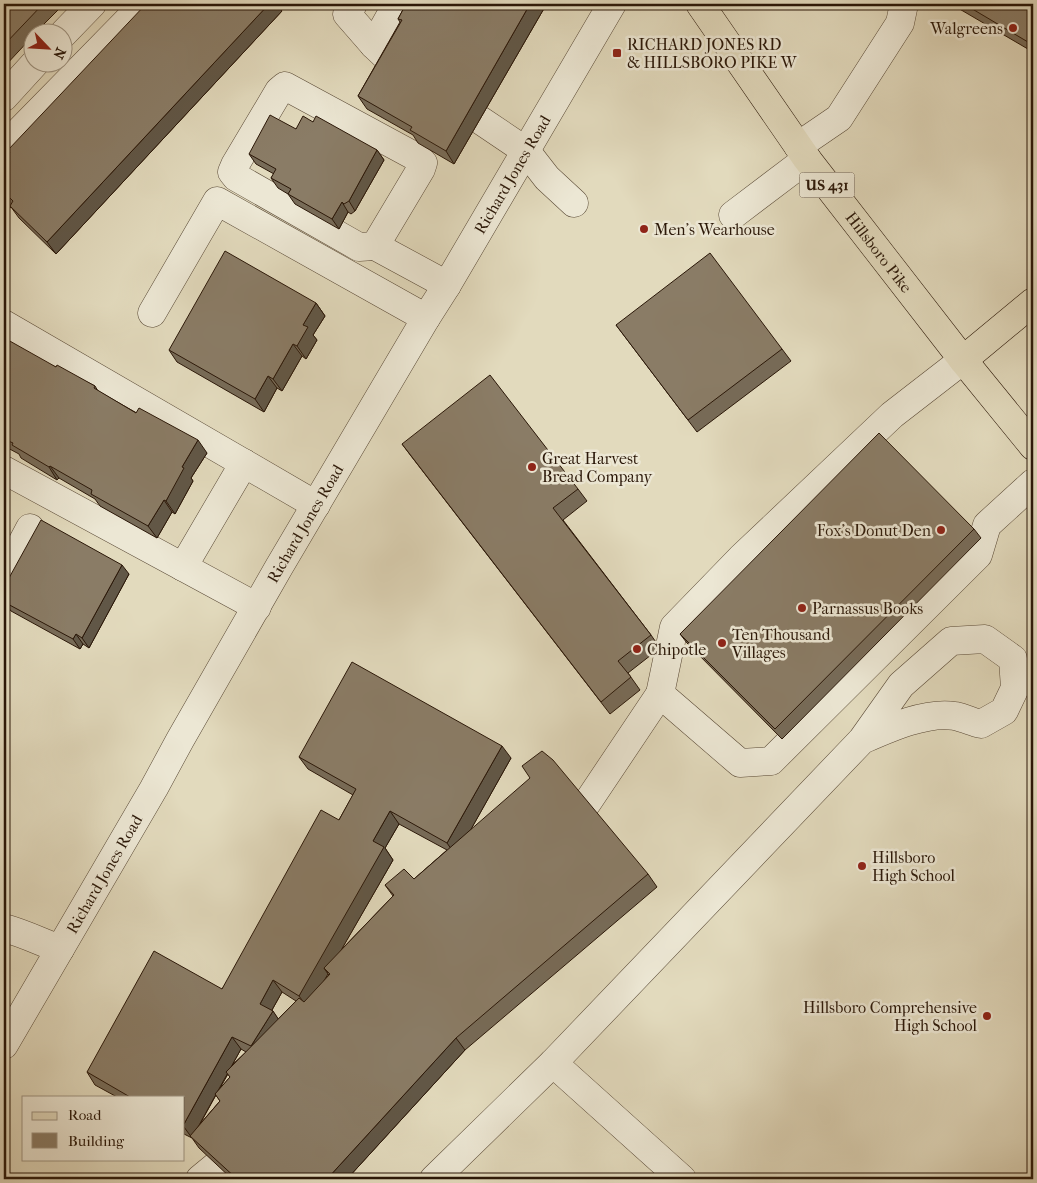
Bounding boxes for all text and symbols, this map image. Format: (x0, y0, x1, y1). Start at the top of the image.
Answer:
place label: Walgreens (929, 19, 1003, 38)
north arrow (22, 22, 72, 72)
marker: Walgreens (1007, 22, 1019, 34)
place label: RICHARD JONES RD & HILLSBORO PIKE W (627, 35, 798, 72)
text: N (49, 45, 69, 62)
marker: RICHARD JONES RD & HILLSBORO PIKE W (611, 47, 623, 59)
street label: Richard Jones Road (470, 111, 554, 237)
road number: US 431 (800, 172, 854, 198)
street label: Hillsboro Pike (842, 208, 916, 296)
place label: Men's Wearhouse (654, 220, 775, 239)
marker: Men's Wearhouse (638, 223, 650, 235)
place label: Great Harvest Bread Company (542, 449, 653, 486)
street label: Richard Jones Road (263, 461, 347, 586)
marker: Great Harvest Bread Company (526, 461, 538, 473)
place label: Fox's Donut Den (817, 521, 932, 540)
marker: Fox's Donut Den (935, 524, 947, 536)
place label: Parnassus Books (812, 599, 923, 618)
marker: Parnassus Books (796, 602, 808, 614)
place label: Ten Thousand Villages (731, 625, 831, 662)
marker: Ten Thousand Villages (716, 637, 728, 649)
place label: Chipotle (647, 640, 706, 659)
marker: Chipotle (631, 643, 643, 655)
street label: Richard Jones Road (62, 811, 146, 937)
place label: Hillsboro High School (872, 848, 956, 885)
marker: Hillsboro High School (856, 860, 868, 872)
place label: Hillsboro Comprehensive High School (803, 998, 978, 1035)
marker: Hillsboro Comprehensive High School (981, 1010, 993, 1022)
legend (22, 1096, 185, 1160)
text: Road (68, 1106, 102, 1124)
text: Building (68, 1132, 125, 1150)

